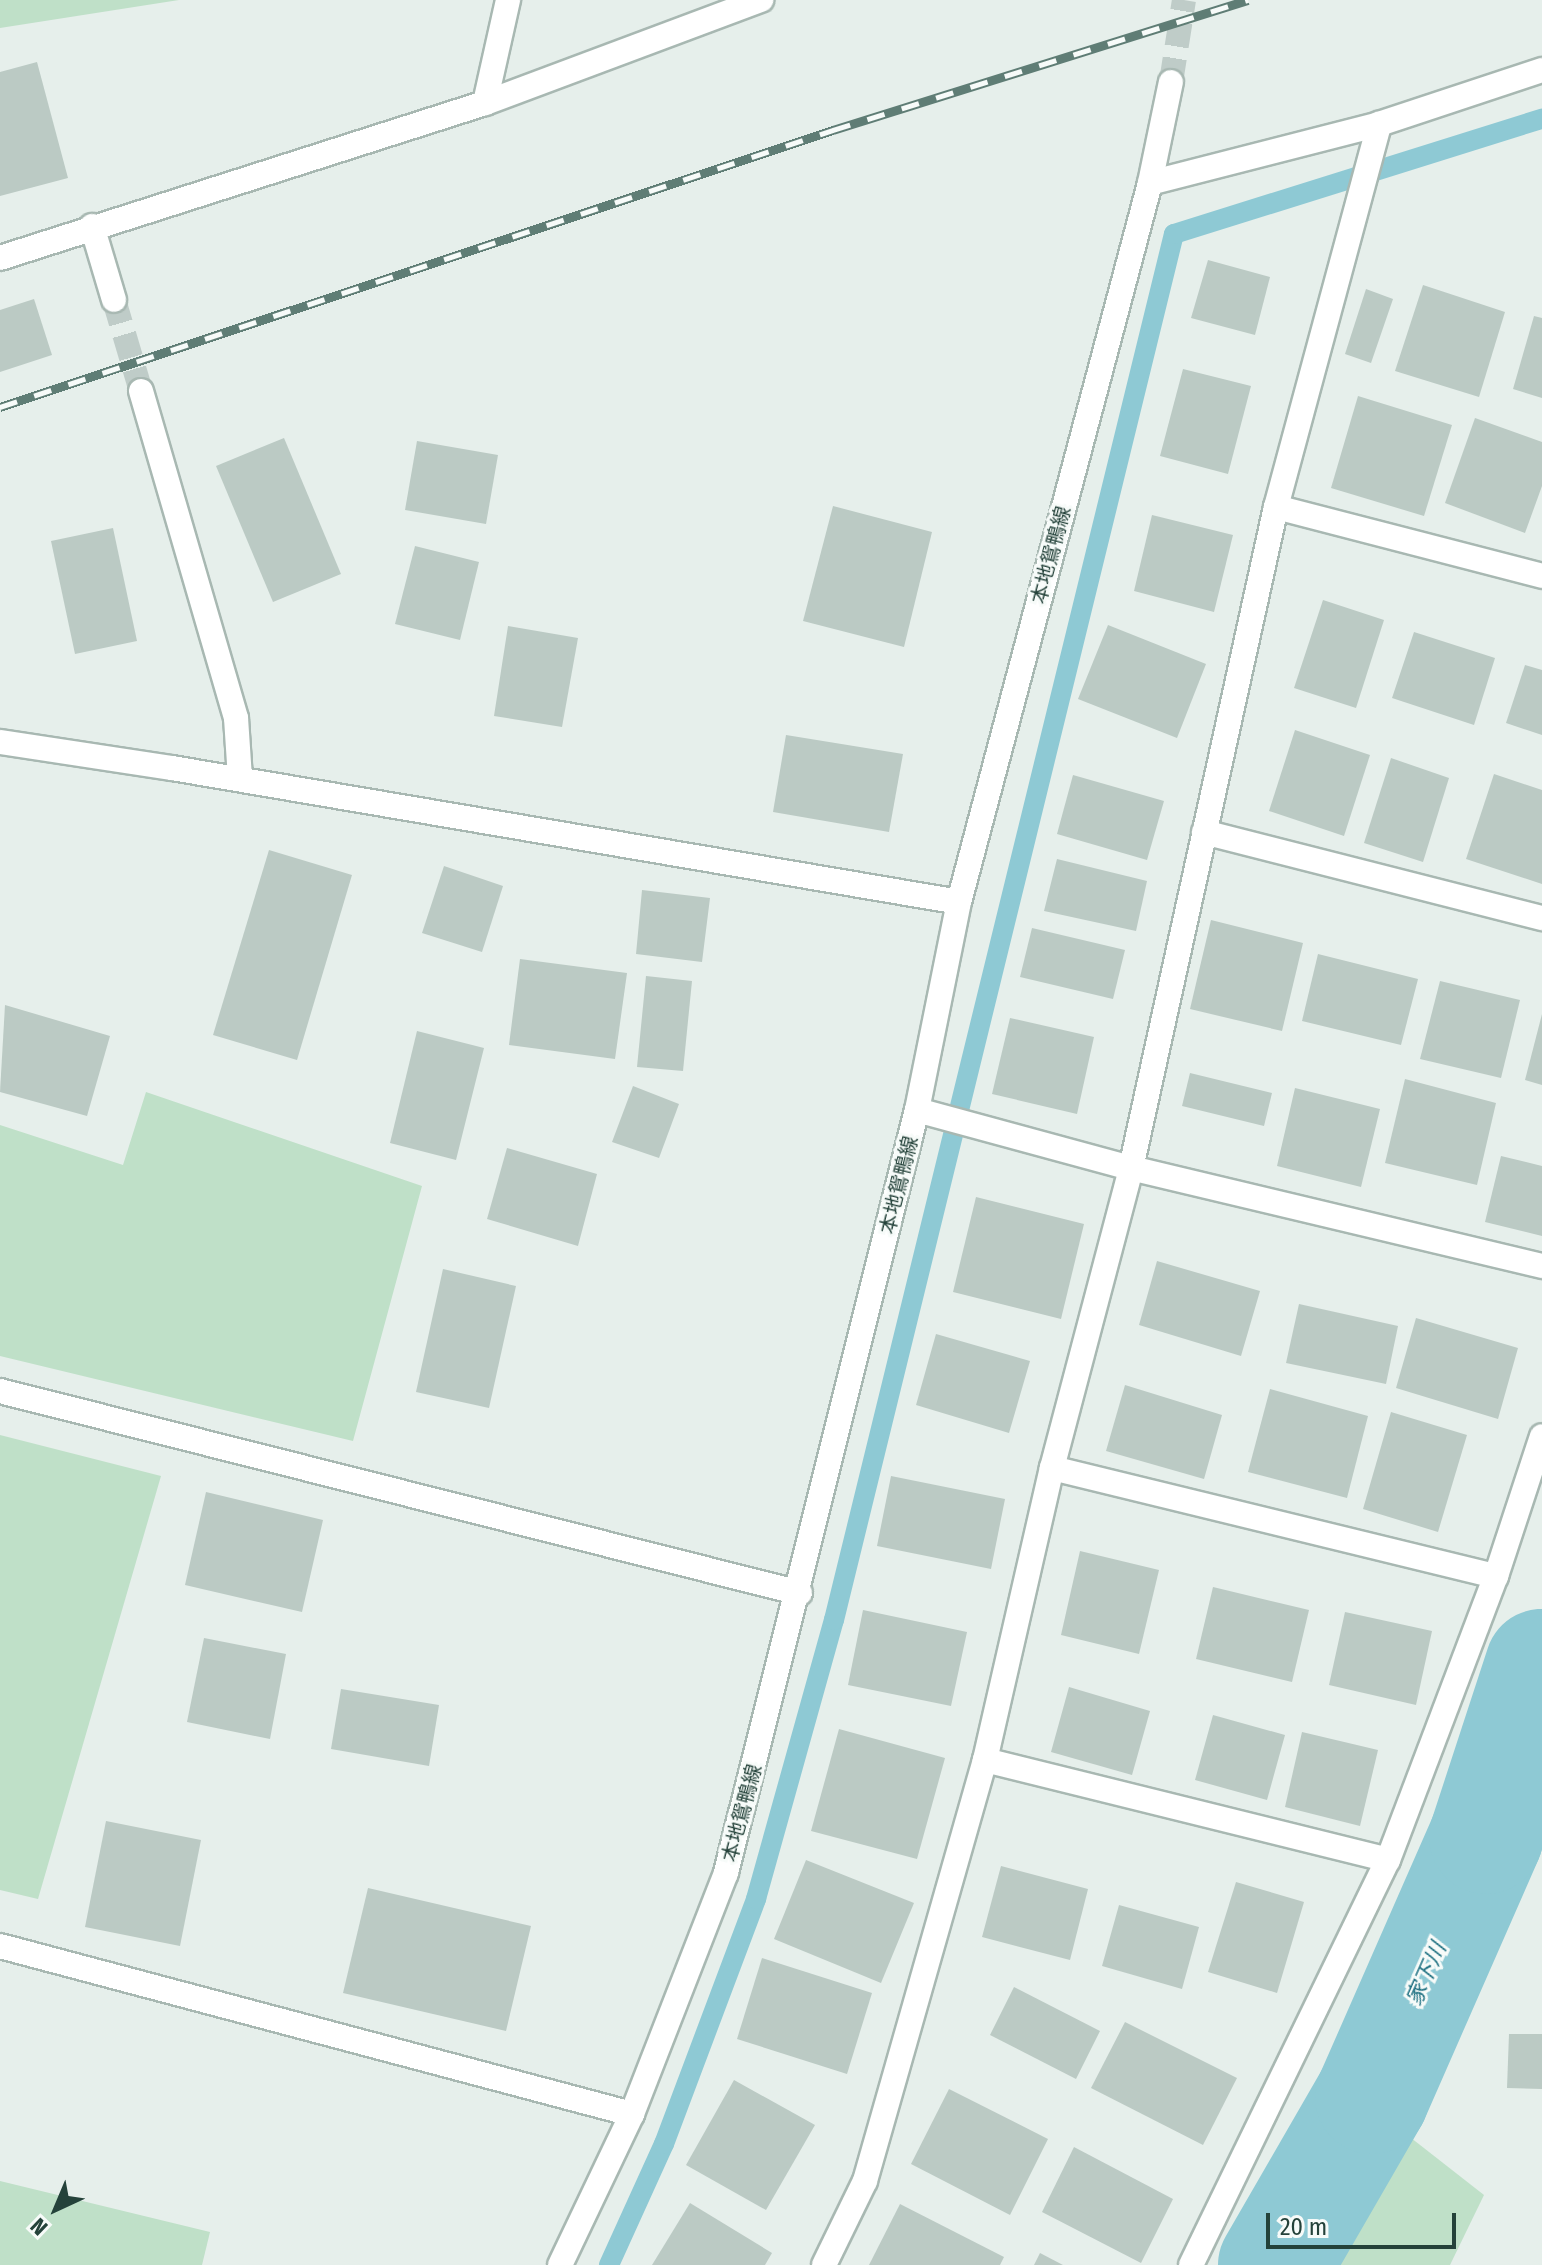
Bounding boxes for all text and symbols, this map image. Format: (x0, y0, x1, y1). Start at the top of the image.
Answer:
street label: 本地鴛鴨線 (1026, 504, 1076, 606)
street label: 本地鴛鴨線 (875, 1134, 923, 1236)
street label: 本地鴛鴨線 (717, 1762, 767, 1864)
water label: 家下川 (1401, 1938, 1451, 2010)
north arrow (16, 2169, 96, 2249)
scale bar (1270, 2197, 1460, 2247)
text: N (25, 2212, 53, 2241)
text: 20 m (1280, 2213, 1327, 2241)

